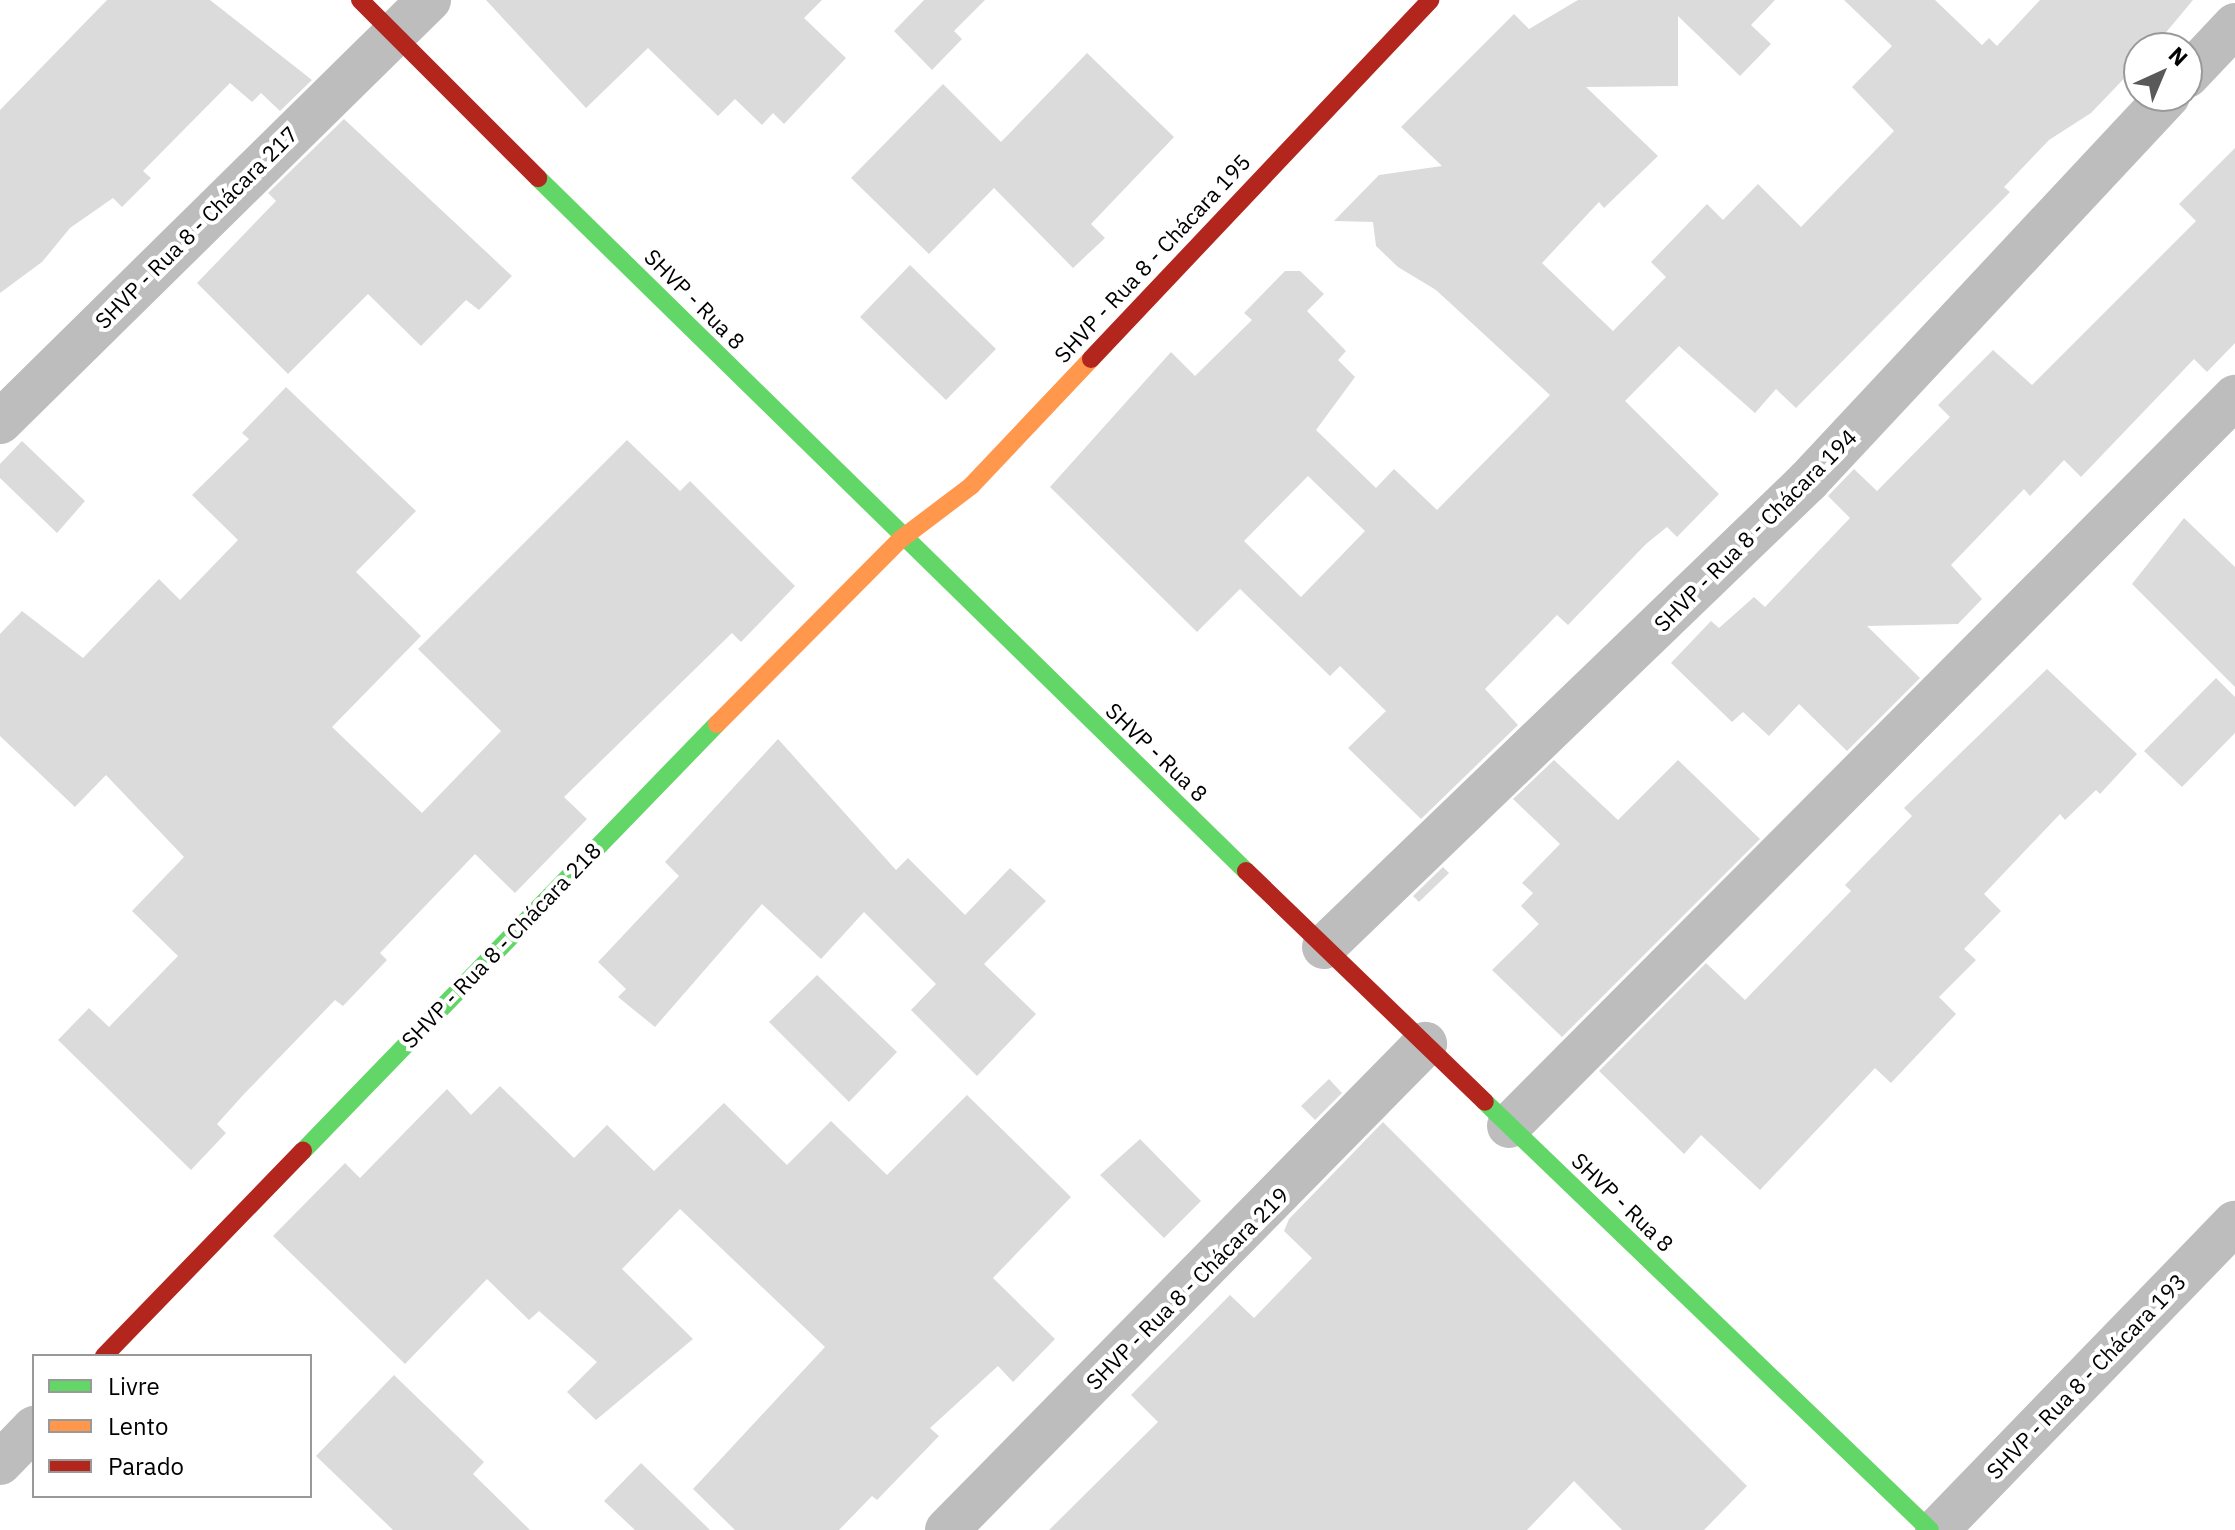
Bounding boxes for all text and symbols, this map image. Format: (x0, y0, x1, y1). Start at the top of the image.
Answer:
north arrow (2123, 32, 2203, 112)
text: N (2163, 40, 2194, 72)
street label: SHVP - Rua 8 - Chácara 217 (89, 120, 303, 334)
street label: SHVP - Rua 8 - Chácara 195 (1048, 148, 1256, 368)
street label: SHVP - Rua 8 (639, 243, 751, 355)
street label: SHVP - Rua 8 - Chácara 194 (1648, 423, 1862, 637)
street label: SHVP - Rua 8 (1101, 697, 1213, 807)
street label: SHVP - Rua 8 - Chácara 218 (396, 837, 606, 1053)
street label: SHVP - Rua 8 (1567, 1147, 1679, 1257)
street label: SHVP - Rua 8 - Chácara 219 (1080, 1181, 1294, 1395)
street label: SHVP - Rua 8 - Chácara 193 (1981, 1268, 2191, 1484)
legend (32, 1354, 312, 1498)
text: Livre (108, 1370, 160, 1402)
text: Lento (108, 1410, 168, 1442)
text: Parado (108, 1450, 184, 1482)

